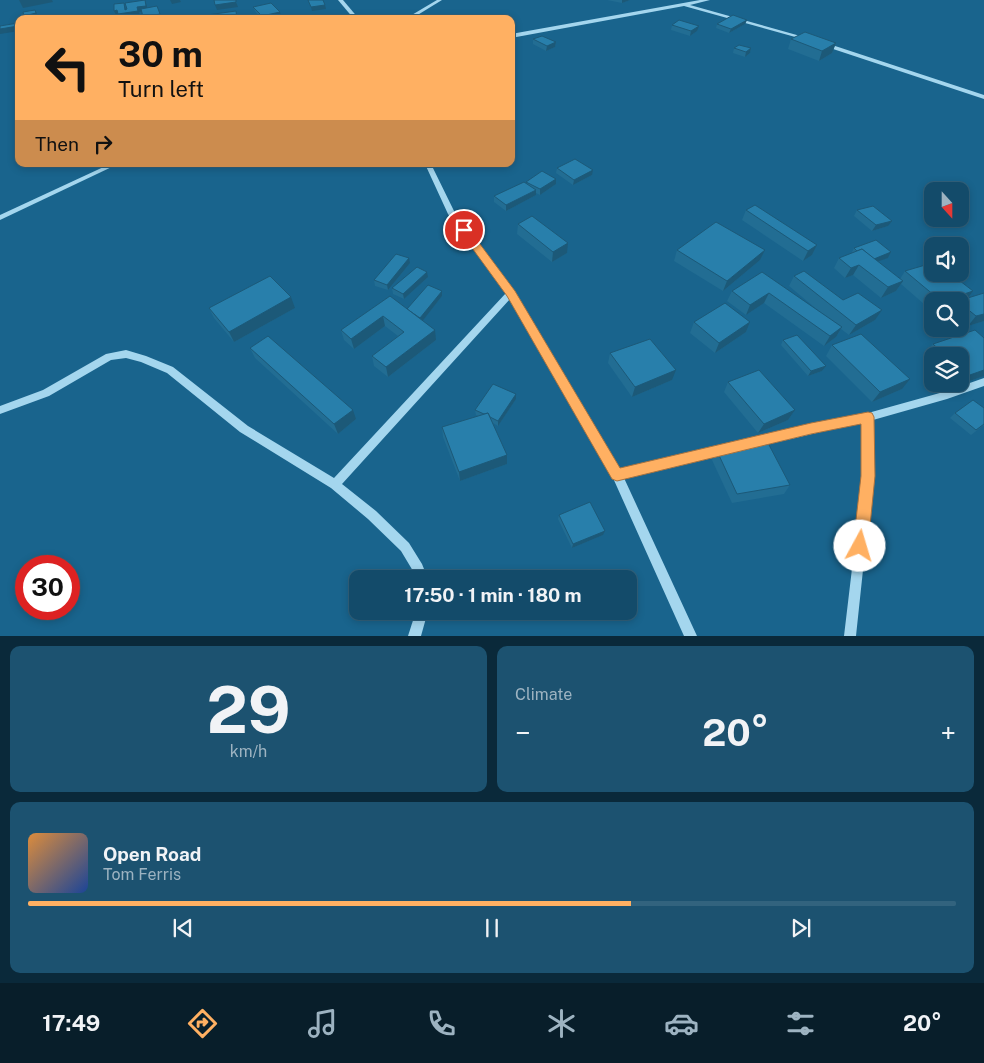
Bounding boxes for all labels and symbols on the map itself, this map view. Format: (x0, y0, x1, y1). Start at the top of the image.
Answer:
north arrow (924, 182, 969, 228)
pin (443, 209, 485, 251)
position arrow (833, 519, 885, 571)
speed limit sign: 30 (15, 555, 80, 620)

